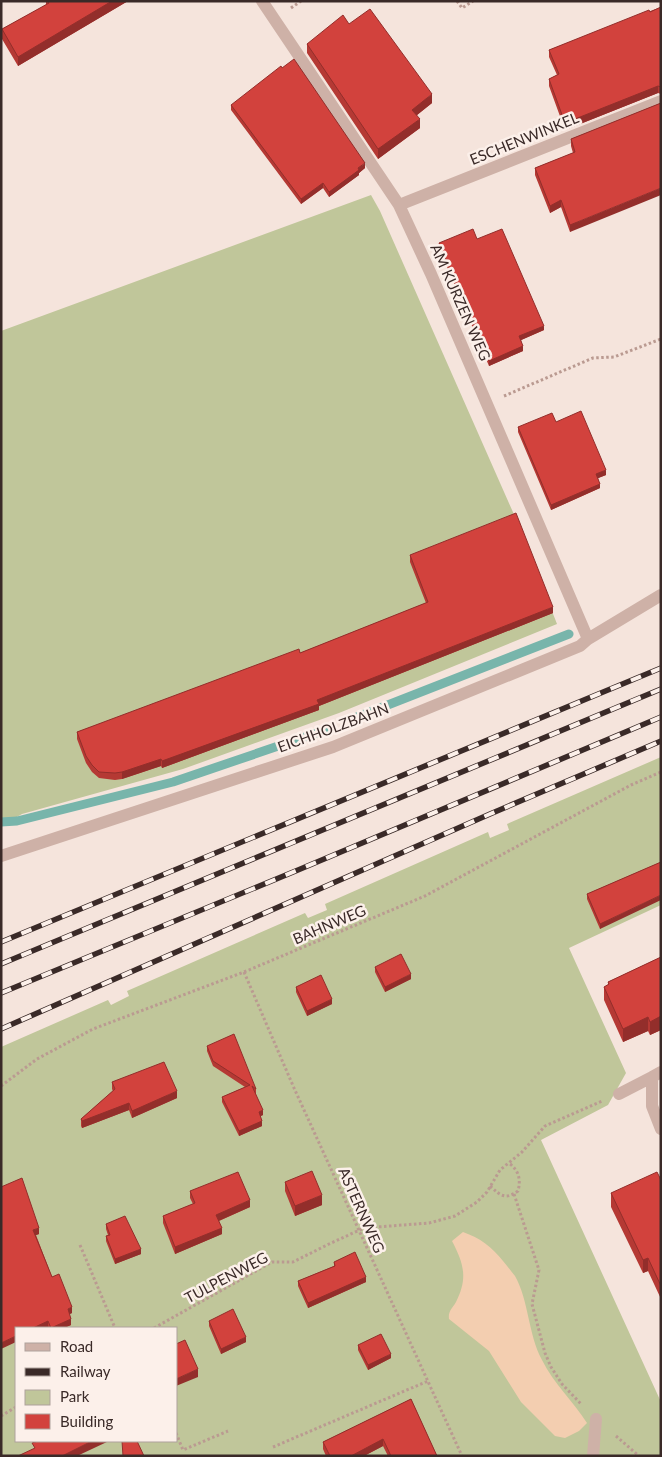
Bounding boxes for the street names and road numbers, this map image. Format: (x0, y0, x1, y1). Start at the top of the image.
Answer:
street label: ESCHENWINKEL (467, 108, 581, 168)
street label: AM KURZEN WEG (427, 241, 495, 363)
street label: EICHHOLZBAHN (275, 699, 391, 755)
street label: BAHNWEG (290, 901, 368, 947)
street label: ASTERNWEG (335, 1165, 389, 1256)
street label: TULPENWEG (181, 1248, 271, 1306)

